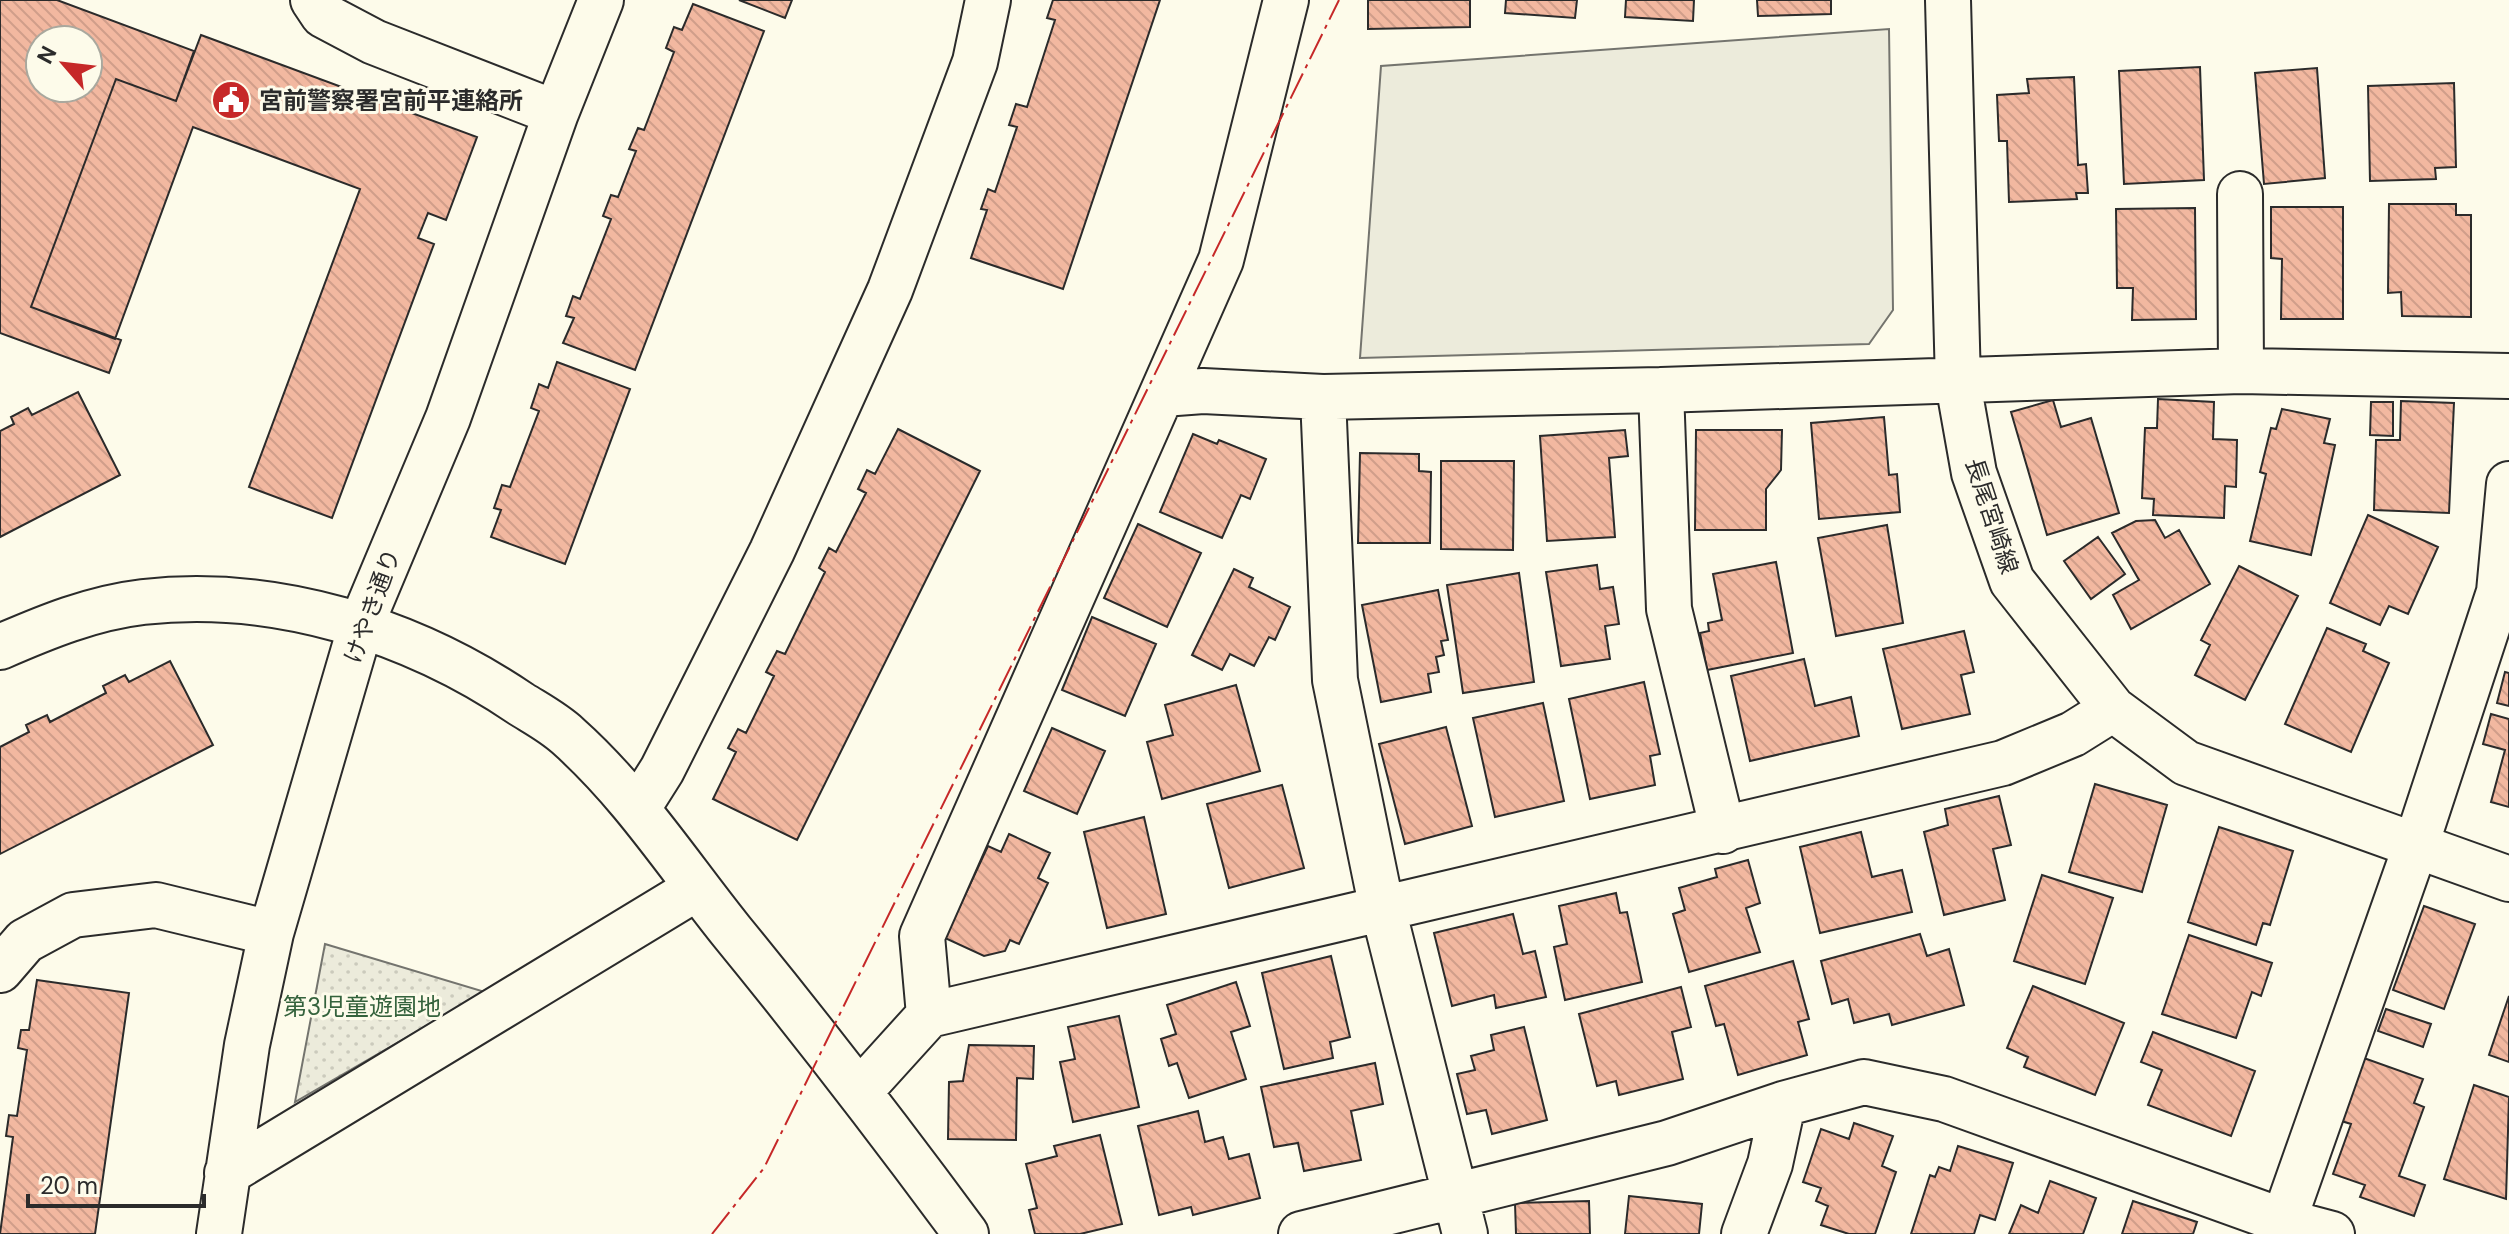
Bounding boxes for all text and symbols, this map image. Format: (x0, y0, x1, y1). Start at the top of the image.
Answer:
north arrow (24, 24, 104, 104)
text: N (30, 41, 63, 69)
public building icon: 宮前警察署宮前平連絡所 (210, 79, 252, 121)
place label: 宮前警察署宮前平連絡所 (259, 85, 523, 116)
street label: 長尾宮崎線 (1959, 454, 2025, 578)
street label: けやき通り (337, 544, 407, 668)
park label: 第3児童遊園地 (283, 991, 441, 1022)
scale bar (28, 1158, 204, 1208)
text: 20 m (40, 1170, 98, 1201)

